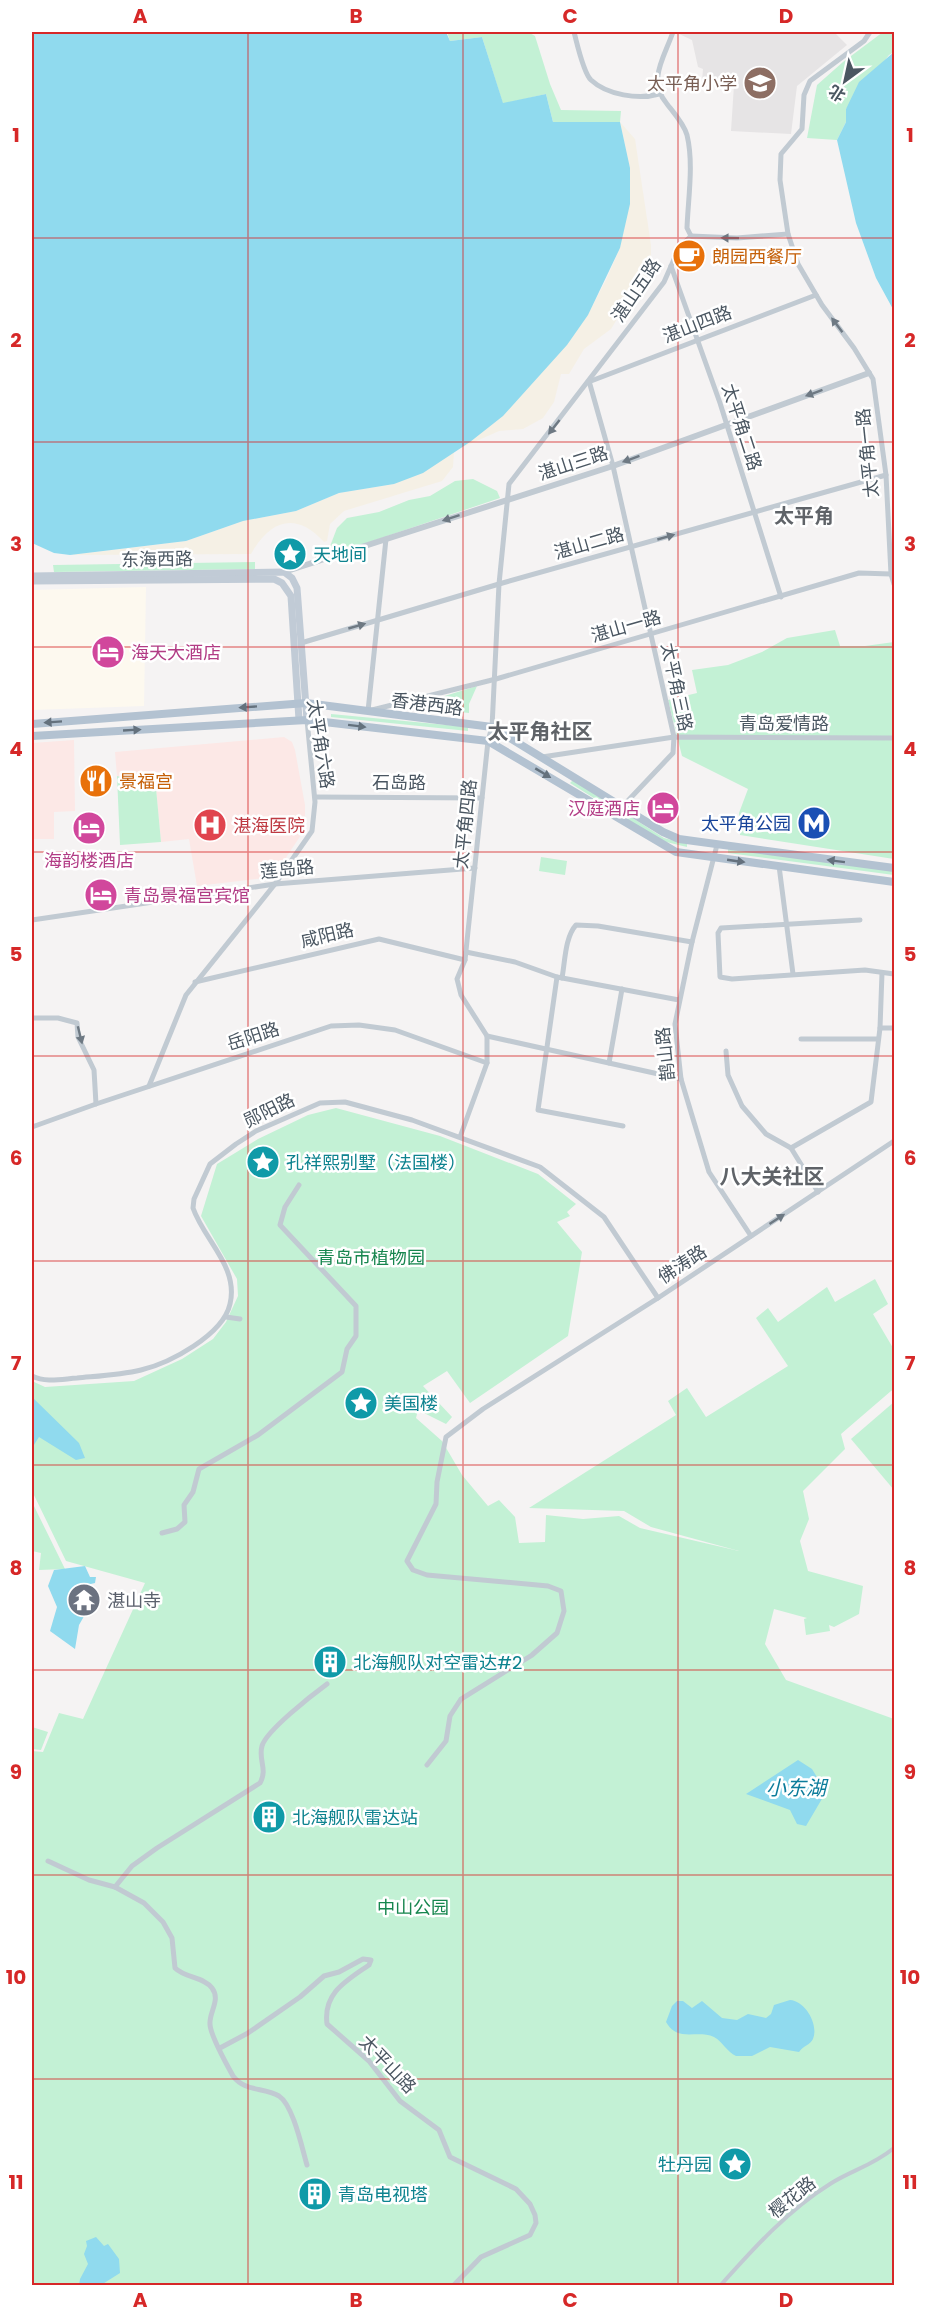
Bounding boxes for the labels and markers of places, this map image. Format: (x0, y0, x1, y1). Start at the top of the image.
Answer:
school or university icon: 太平角小学 (742, 65, 778, 101)
place label: 太平角小学 (647, 71, 737, 96)
cafe icon: 朗园西餐厅 (671, 238, 707, 274)
place label: 朗园西餐厅 (712, 244, 802, 269)
place icon: 天地间 (272, 536, 308, 572)
place label: 天地间 (313, 542, 367, 567)
hotel icon: 海天大酒店 (90, 634, 126, 670)
place label: 海天大酒店 (131, 640, 221, 665)
restaurant icon: 景福宫 (78, 763, 114, 799)
place label: 景福宫 (119, 769, 173, 794)
hotel icon: 汉庭酒店 (645, 790, 681, 826)
place label: 汉庭酒店 (568, 796, 640, 821)
metro station icon: 太平角公园 (796, 805, 832, 841)
hospital icon: 湛海医院 (192, 807, 228, 843)
hotel icon: 海韵楼酒店 (71, 810, 107, 846)
place label: 太平角公园 (701, 811, 791, 836)
place label: 湛海医院 (233, 813, 305, 838)
place label: 海韵楼酒店 (44, 848, 134, 873)
hotel icon: 青岛景福宫宾馆 (83, 877, 119, 913)
place label: 青岛景福宫宾馆 (124, 883, 250, 908)
place icon: 孔祥熙别墅（法国楼） (245, 1144, 281, 1180)
place label: 孔祥熙别墅（法国楼） (286, 1150, 466, 1175)
place icon: 美国楼 (343, 1385, 379, 1421)
place label: 美国楼 (384, 1391, 438, 1416)
temple icon: 湛山寺 (66, 1582, 102, 1618)
place label: 湛山寺 (107, 1588, 161, 1613)
building icon: 北海舰队对空雷达#2 (312, 1644, 348, 1680)
place label: 北海舰队对空雷达#2 (353, 1650, 522, 1675)
building icon: 北海舰队雷达站 (251, 1799, 287, 1835)
place label: 北海舰队雷达站 (292, 1805, 418, 1830)
place icon: 牡丹园 (717, 2146, 753, 2182)
place label: 牡丹园 (658, 2152, 712, 2177)
building icon: 青岛电视塔 (297, 2176, 333, 2212)
place label: 青岛电视塔 (338, 2182, 428, 2207)

